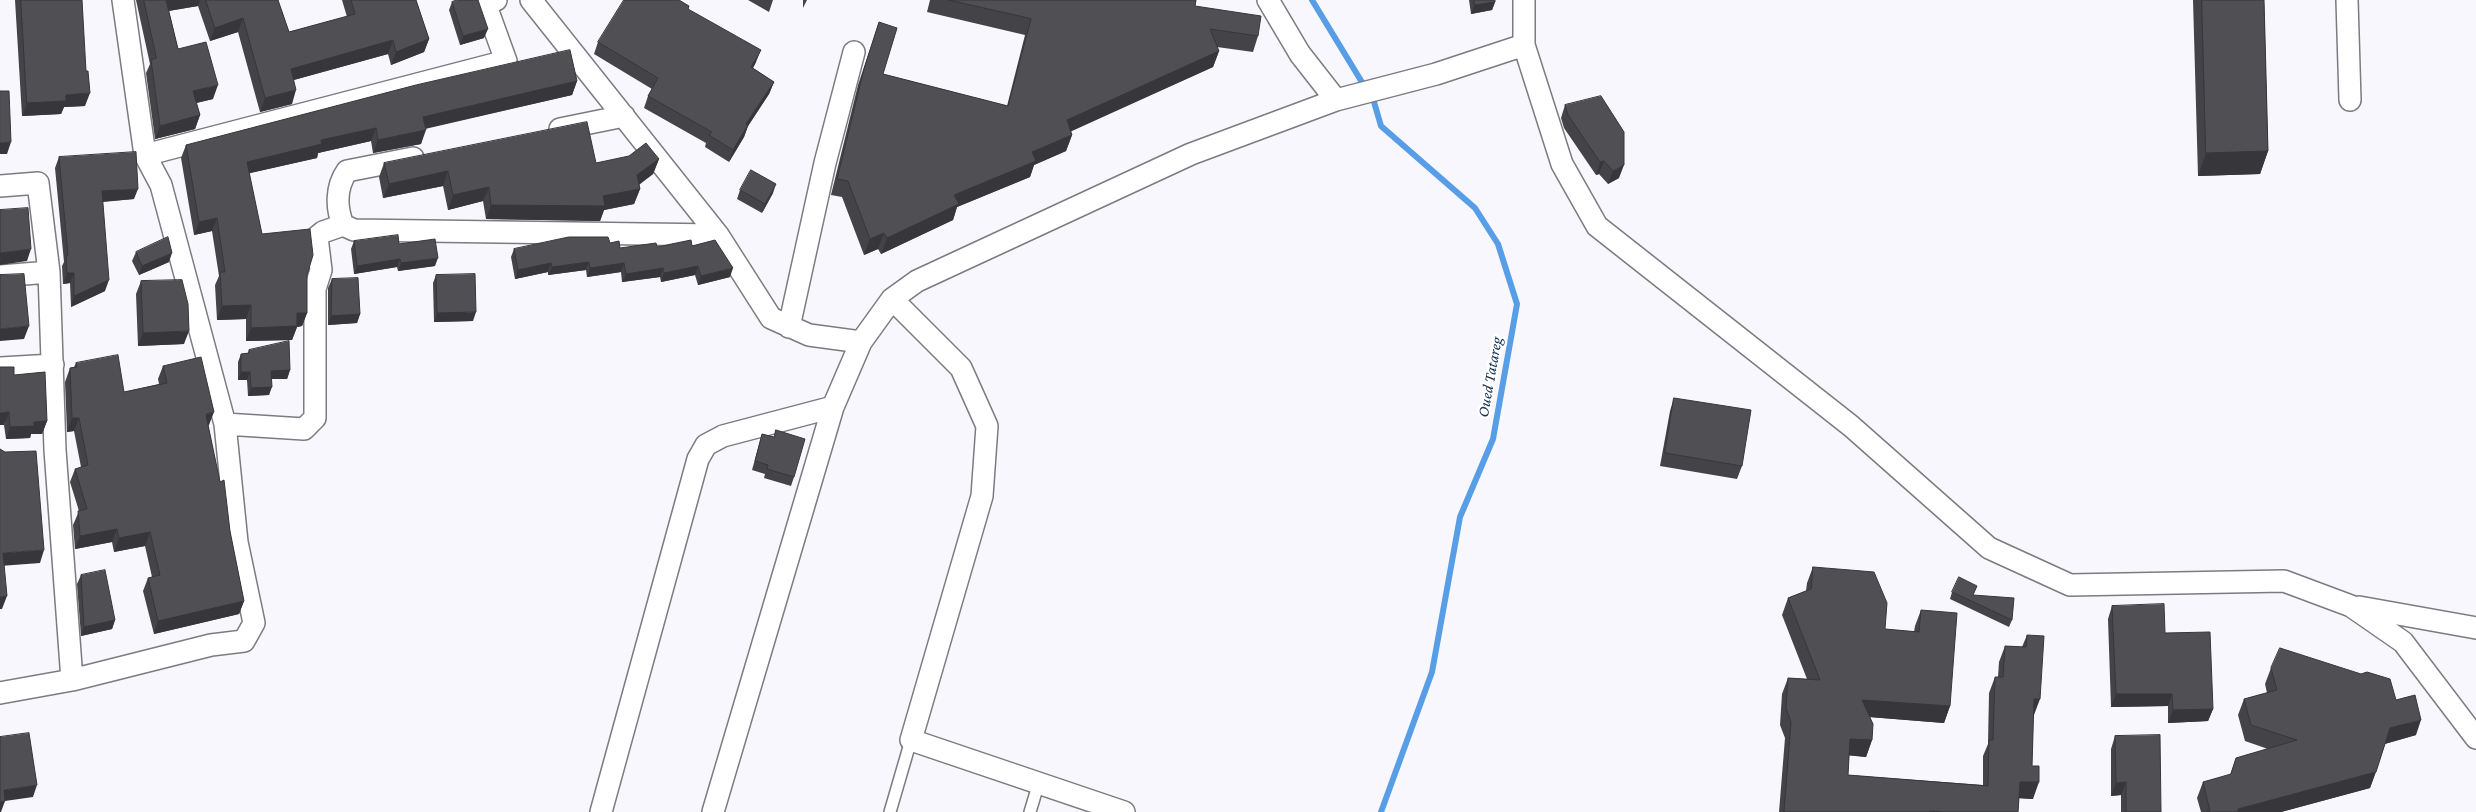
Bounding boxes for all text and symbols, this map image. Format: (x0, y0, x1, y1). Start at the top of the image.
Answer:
water label: Oued Tatareg (1473, 335, 1507, 419)

